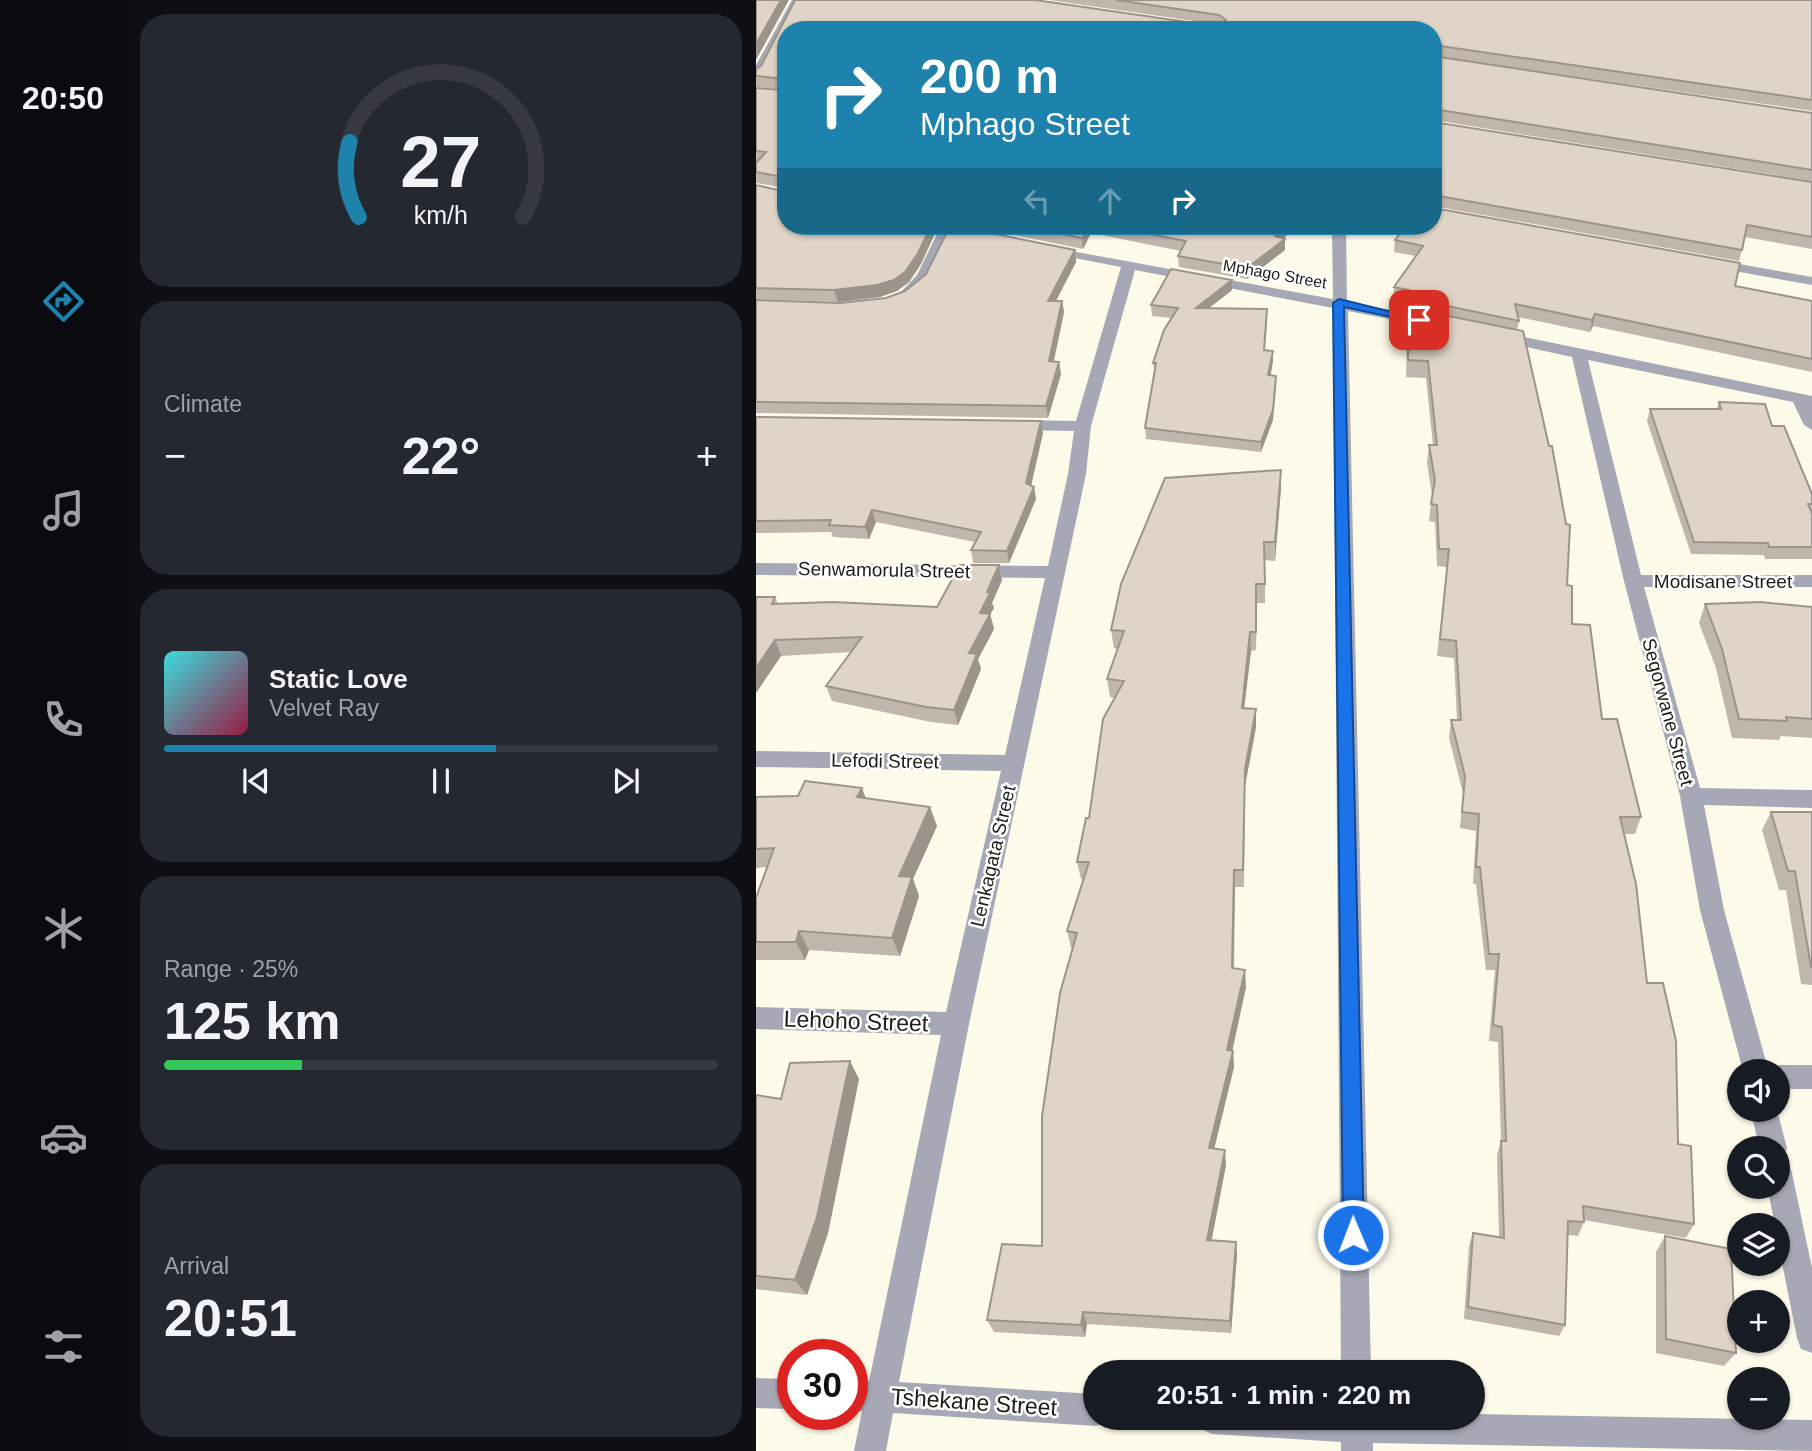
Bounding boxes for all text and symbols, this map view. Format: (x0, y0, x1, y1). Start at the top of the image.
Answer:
icon: right (805, 49, 896, 140)
text: 200 m (920, 49, 1059, 103)
text: 20:50 (22, 80, 104, 116)
text: Mphago Street (920, 106, 1130, 142)
text: 27 (401, 121, 481, 202)
icon: left (1018, 182, 1056, 220)
icon: ahead (1091, 182, 1129, 220)
icon: right (1164, 182, 1202, 220)
text: km/h (414, 201, 468, 229)
street label: Mphago Street (1222, 257, 1329, 292)
icon: directions (39, 277, 88, 326)
pin (1389, 290, 1449, 350)
icon: arrive (1400, 301, 1438, 339)
text: Climate (164, 391, 242, 417)
text: 22° (402, 427, 480, 485)
text: − (164, 435, 186, 477)
text: + (696, 435, 718, 477)
icon: music (39, 486, 88, 535)
street label: Senwamorula Street (798, 558, 971, 582)
street label: Modisane Street (1654, 571, 1793, 592)
street label: Segorwane Street (1638, 636, 1698, 789)
text: Static Love (269, 664, 408, 694)
icon: phone (39, 695, 88, 744)
text: Velvet Ray (269, 695, 379, 721)
street label: Lefodi Street (831, 750, 940, 772)
icon: previous (237, 762, 275, 800)
icon: pause (422, 762, 460, 800)
icon: next (607, 762, 645, 800)
street label: Lenkagata Street (966, 782, 1020, 929)
icon: climate (39, 904, 88, 953)
text: Range · 25% (164, 956, 298, 982)
text: 125 km (164, 992, 340, 1050)
street label: Lehoho Street (783, 1005, 929, 1037)
map controls (1727, 1059, 1790, 1430)
button: sound (1727, 1059, 1790, 1122)
icon: car (39, 1113, 88, 1162)
button: search (1727, 1136, 1790, 1199)
position arrow (1316, 1198, 1390, 1272)
button: layers (1727, 1213, 1790, 1276)
text: Arrival (164, 1253, 229, 1279)
text: 20:51 (164, 1289, 297, 1347)
button: + (1727, 1290, 1790, 1353)
icon: filters (39, 1322, 88, 1371)
speed limit sign: 30 (777, 1339, 868, 1430)
button: − (1727, 1367, 1790, 1430)
text: 20:51 · 1 min · 220 m (1157, 1380, 1411, 1410)
street label: Tshekane Street (890, 1383, 1058, 1421)

